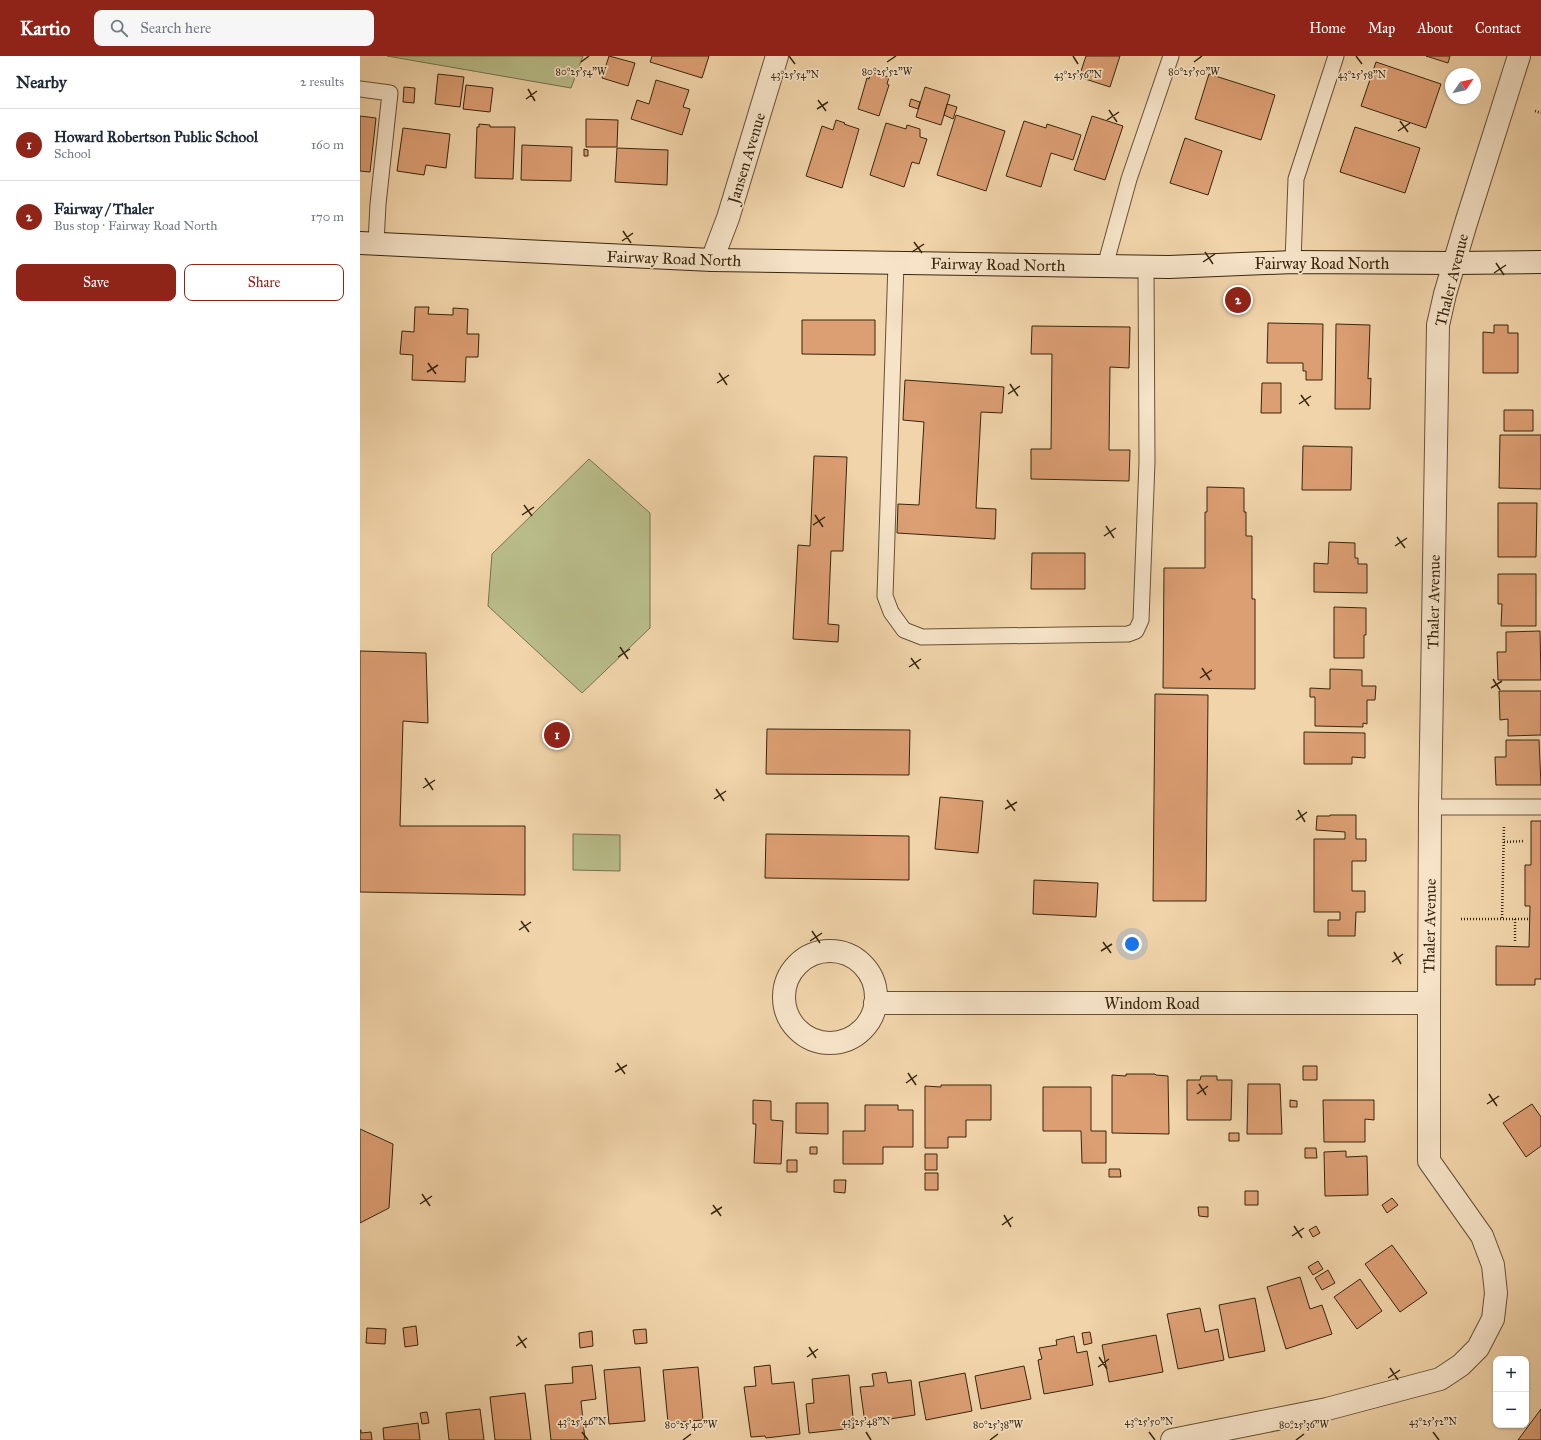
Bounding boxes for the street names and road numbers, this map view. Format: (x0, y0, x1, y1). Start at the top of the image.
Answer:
street label: Jansen Avenue (723, 110, 770, 208)
street label: Thaler Avenue (1431, 231, 1472, 329)
street label: Fairway Road North (606, 247, 742, 270)
street label: Fairway Road North (930, 254, 1066, 275)
street label: Fairway Road North (1255, 254, 1390, 273)
street label: Thaler Avenue (1423, 554, 1444, 650)
street label: Thaler Avenue (1419, 878, 1440, 974)
street label: Windom Road (1104, 994, 1200, 1013)

